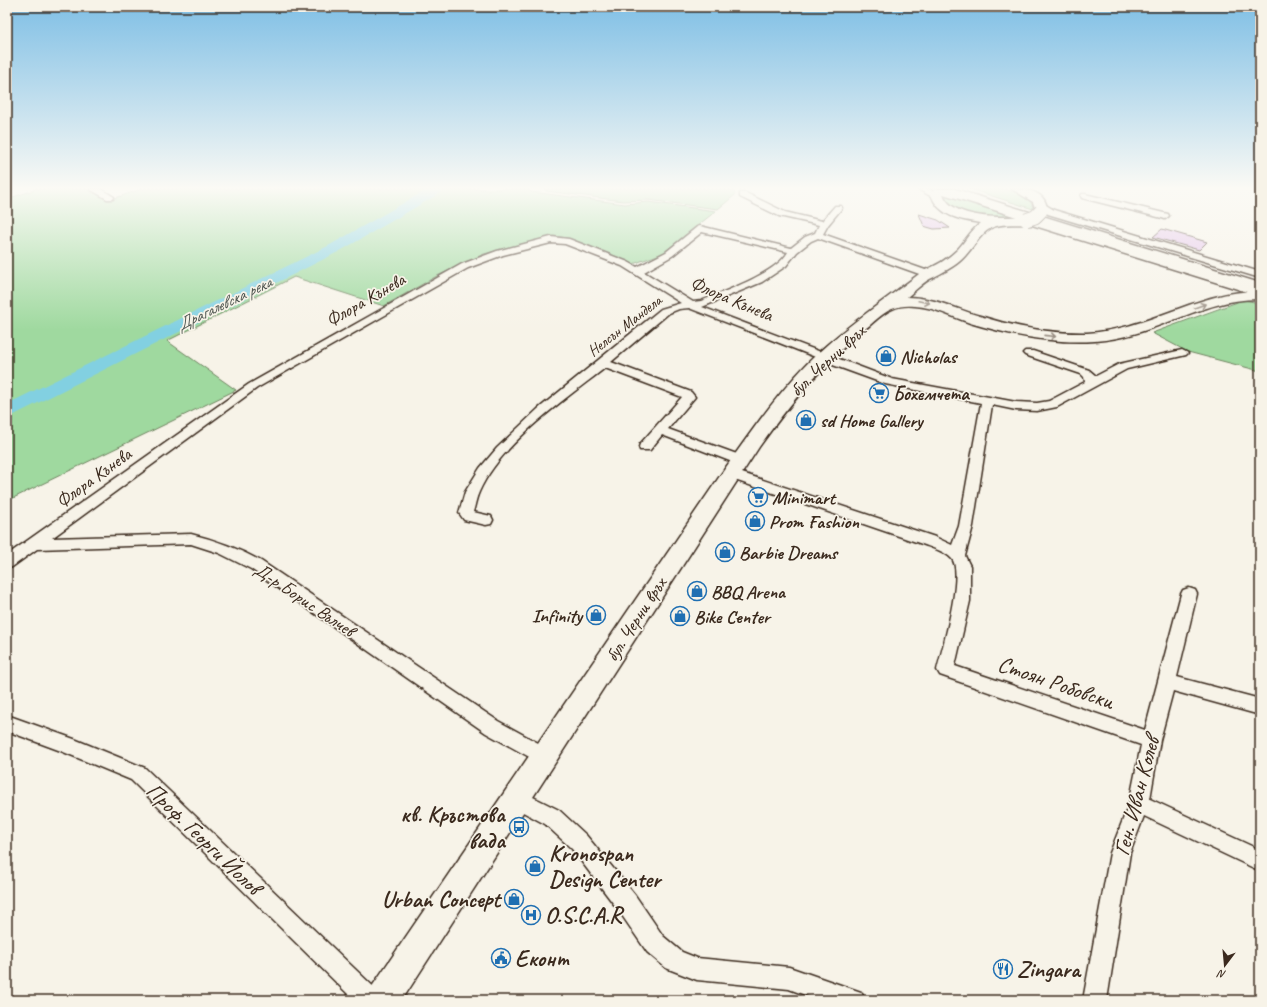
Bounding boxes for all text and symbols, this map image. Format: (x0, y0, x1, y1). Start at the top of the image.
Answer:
street label: Флора Кънева (322, 267, 411, 332)
water label: Драгалевска река (173, 271, 277, 336)
street label: Флора Кънева (687, 271, 778, 328)
street label: Нелсън Мандела (584, 290, 667, 361)
one-way arrow (918, 299, 931, 307)
one-way arrow (1193, 301, 1205, 309)
street label: бул. Черни връх (785, 318, 872, 402)
one-way arrow (1043, 332, 1056, 339)
shop icon: Nicholas (875, 345, 897, 367)
place label: Nicholas (900, 345, 959, 369)
supermarket icon: Бохемчета (868, 382, 890, 404)
place label: Бохемчета (893, 382, 970, 406)
shop icon: sd Home Gallery (795, 409, 817, 431)
place label: sd Home Gallery (820, 409, 925, 433)
street label: Флора Кънева (51, 442, 137, 513)
supermarket icon: Minimart (747, 486, 769, 508)
place label: Minimart (772, 486, 837, 510)
shop icon: Prom Fashion (744, 510, 766, 532)
place label: Prom Fashion (769, 510, 859, 534)
shop icon: Barbie Dreams (714, 541, 736, 563)
place label: Barbie Dreams (739, 541, 839, 565)
street label: Д-р Борис Вълчев (250, 557, 363, 645)
street label: бул. Черни връх (600, 572, 673, 666)
shop icon: BBQ Arena (686, 580, 708, 602)
place label: BBQ Arena (711, 580, 786, 604)
place label: Infinity (532, 604, 585, 628)
shop icon: Infinity (585, 604, 607, 626)
shop icon: Bike Center (669, 605, 691, 627)
place label: Bike Center (694, 605, 772, 629)
street label: Стоян Робовски (994, 649, 1119, 716)
street label: Ген. Иван Колев (1107, 728, 1168, 859)
street label: Проф. Георги Йолов (140, 776, 271, 904)
place label: кв. Кръстова вада (400, 800, 507, 855)
bus stop icon: кв. Кръстова вада (508, 816, 530, 838)
place label: Kronospan Design Center (549, 839, 663, 894)
shop icon: Kronospan Design Center (524, 855, 546, 877)
place label: Urban Concept (382, 885, 502, 914)
shop icon: Urban Concept (503, 888, 525, 910)
place label: O.S.C.A.R (545, 901, 625, 930)
hospital icon: O.S.C.A.R (520, 904, 542, 926)
place label: Еконт (515, 944, 570, 973)
north arrow (1205, 945, 1245, 985)
public building icon: Еконт (490, 947, 512, 969)
place label: Zingara (1017, 955, 1082, 984)
restaurant icon: Zingara (992, 958, 1014, 980)
text: N (1215, 966, 1227, 982)

